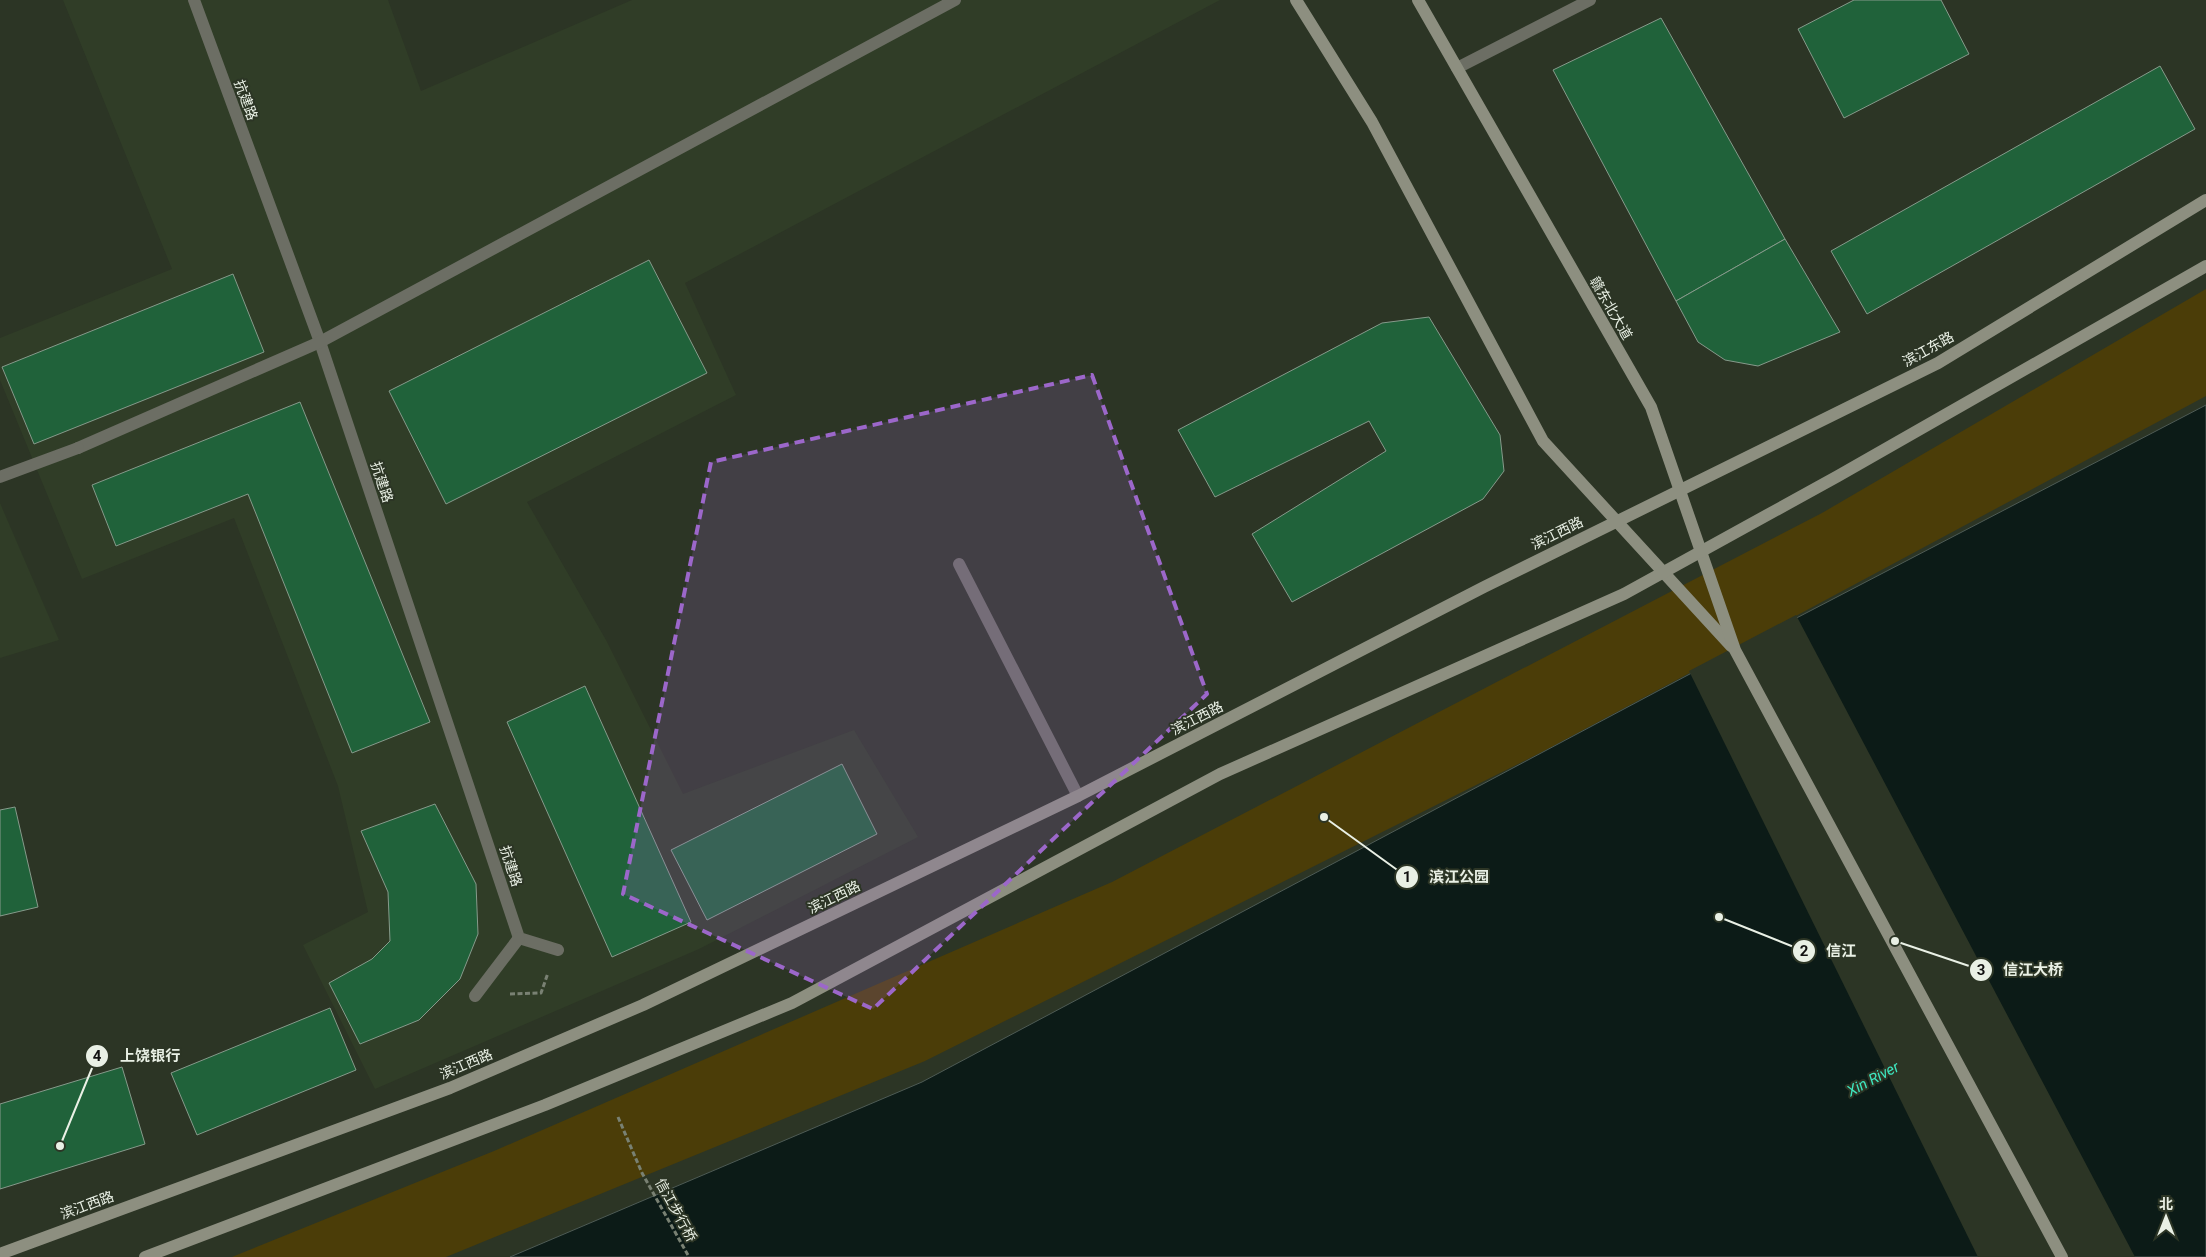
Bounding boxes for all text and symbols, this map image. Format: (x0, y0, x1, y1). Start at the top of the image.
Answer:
street label: 抗建路 (231, 78, 261, 122)
street label: 赣东北大道 (1587, 274, 1635, 342)
street label: 滨江东路 (1900, 328, 1956, 370)
street label: 抗建路 (368, 460, 396, 504)
street label: 滨江西路 (1528, 514, 1586, 552)
street label: 滨江西路 (1168, 698, 1226, 738)
street label: 抗建路 (497, 844, 525, 888)
callout: 滨江公园 (1394, 862, 1499, 892)
text: 1 (1403, 868, 1411, 886)
text: 滨江公园 (1429, 868, 1489, 886)
street label: 滨江西路 (805, 878, 863, 916)
callout: 信江 (1791, 936, 1866, 966)
text: 2 (1800, 942, 1809, 960)
text: 信江 (1826, 942, 1856, 960)
callout: 信江大桥 (1968, 955, 2073, 985)
text: 3 (1977, 961, 1985, 979)
text: 信江大桥 (2003, 961, 2063, 979)
callout: 上饶银行 (85, 1041, 190, 1071)
street label: 滨江西路 (437, 1046, 495, 1082)
text: 4 (93, 1047, 102, 1065)
text: 上饶银行 (120, 1047, 180, 1065)
water label: Xin River (1843, 1057, 1903, 1101)
street label: 信江步行桥 (652, 1176, 700, 1244)
street label: 滨江西路 (58, 1188, 116, 1222)
north arrow (2141, 1192, 2191, 1242)
text: 北 (2159, 1196, 2173, 1212)

